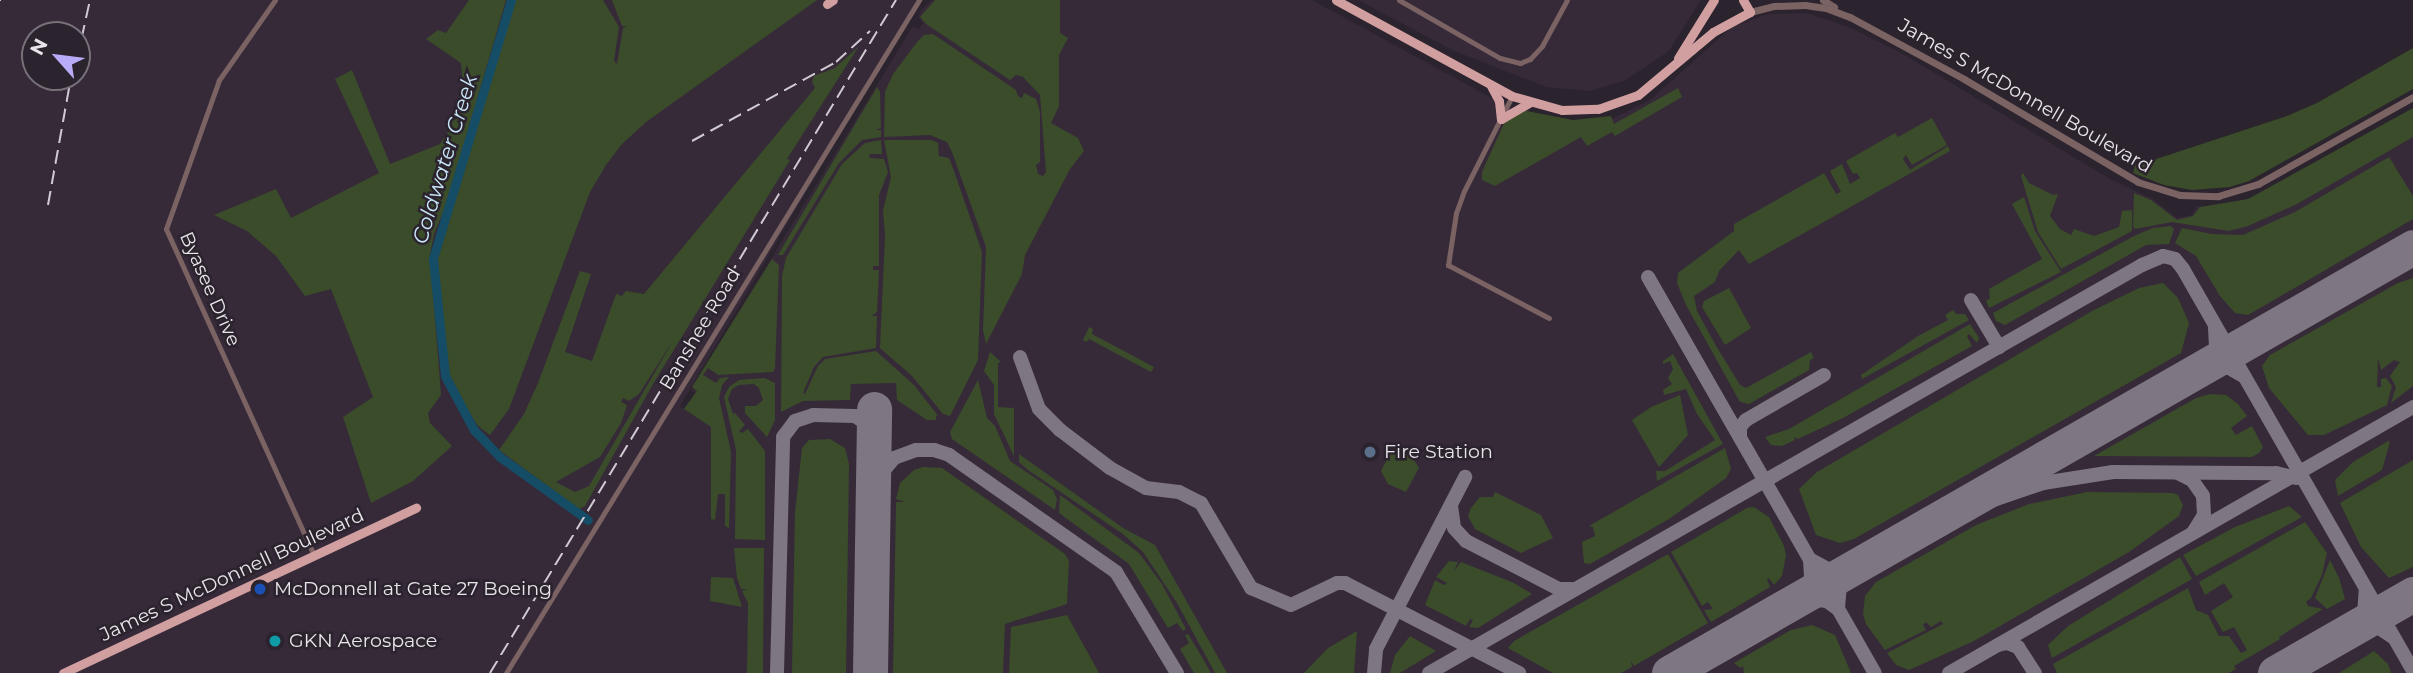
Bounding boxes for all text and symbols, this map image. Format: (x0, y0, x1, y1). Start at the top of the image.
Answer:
street label: James S McDonnell Boulevard (1894, 14, 2156, 178)
north arrow (21, 21, 91, 91)
text: N (25, 35, 53, 59)
water label: Coldwater Creek (407, 71, 483, 247)
street label: Byasee Drive (175, 228, 245, 350)
street label: Banshee Road (655, 264, 745, 394)
place label: Fire Station (1384, 441, 1493, 463)
marker: Fire Station (1362, 444, 1378, 460)
street label: James S McDonnell Boulevard (96, 504, 368, 646)
place label: McDonnell at Gate 27 Boeing (274, 578, 552, 600)
marker: McDonnell at Gate 27 Boeing (252, 581, 268, 597)
place label: GKN Aerospace (289, 630, 437, 652)
marker: GKN Aerospace (267, 633, 283, 649)

